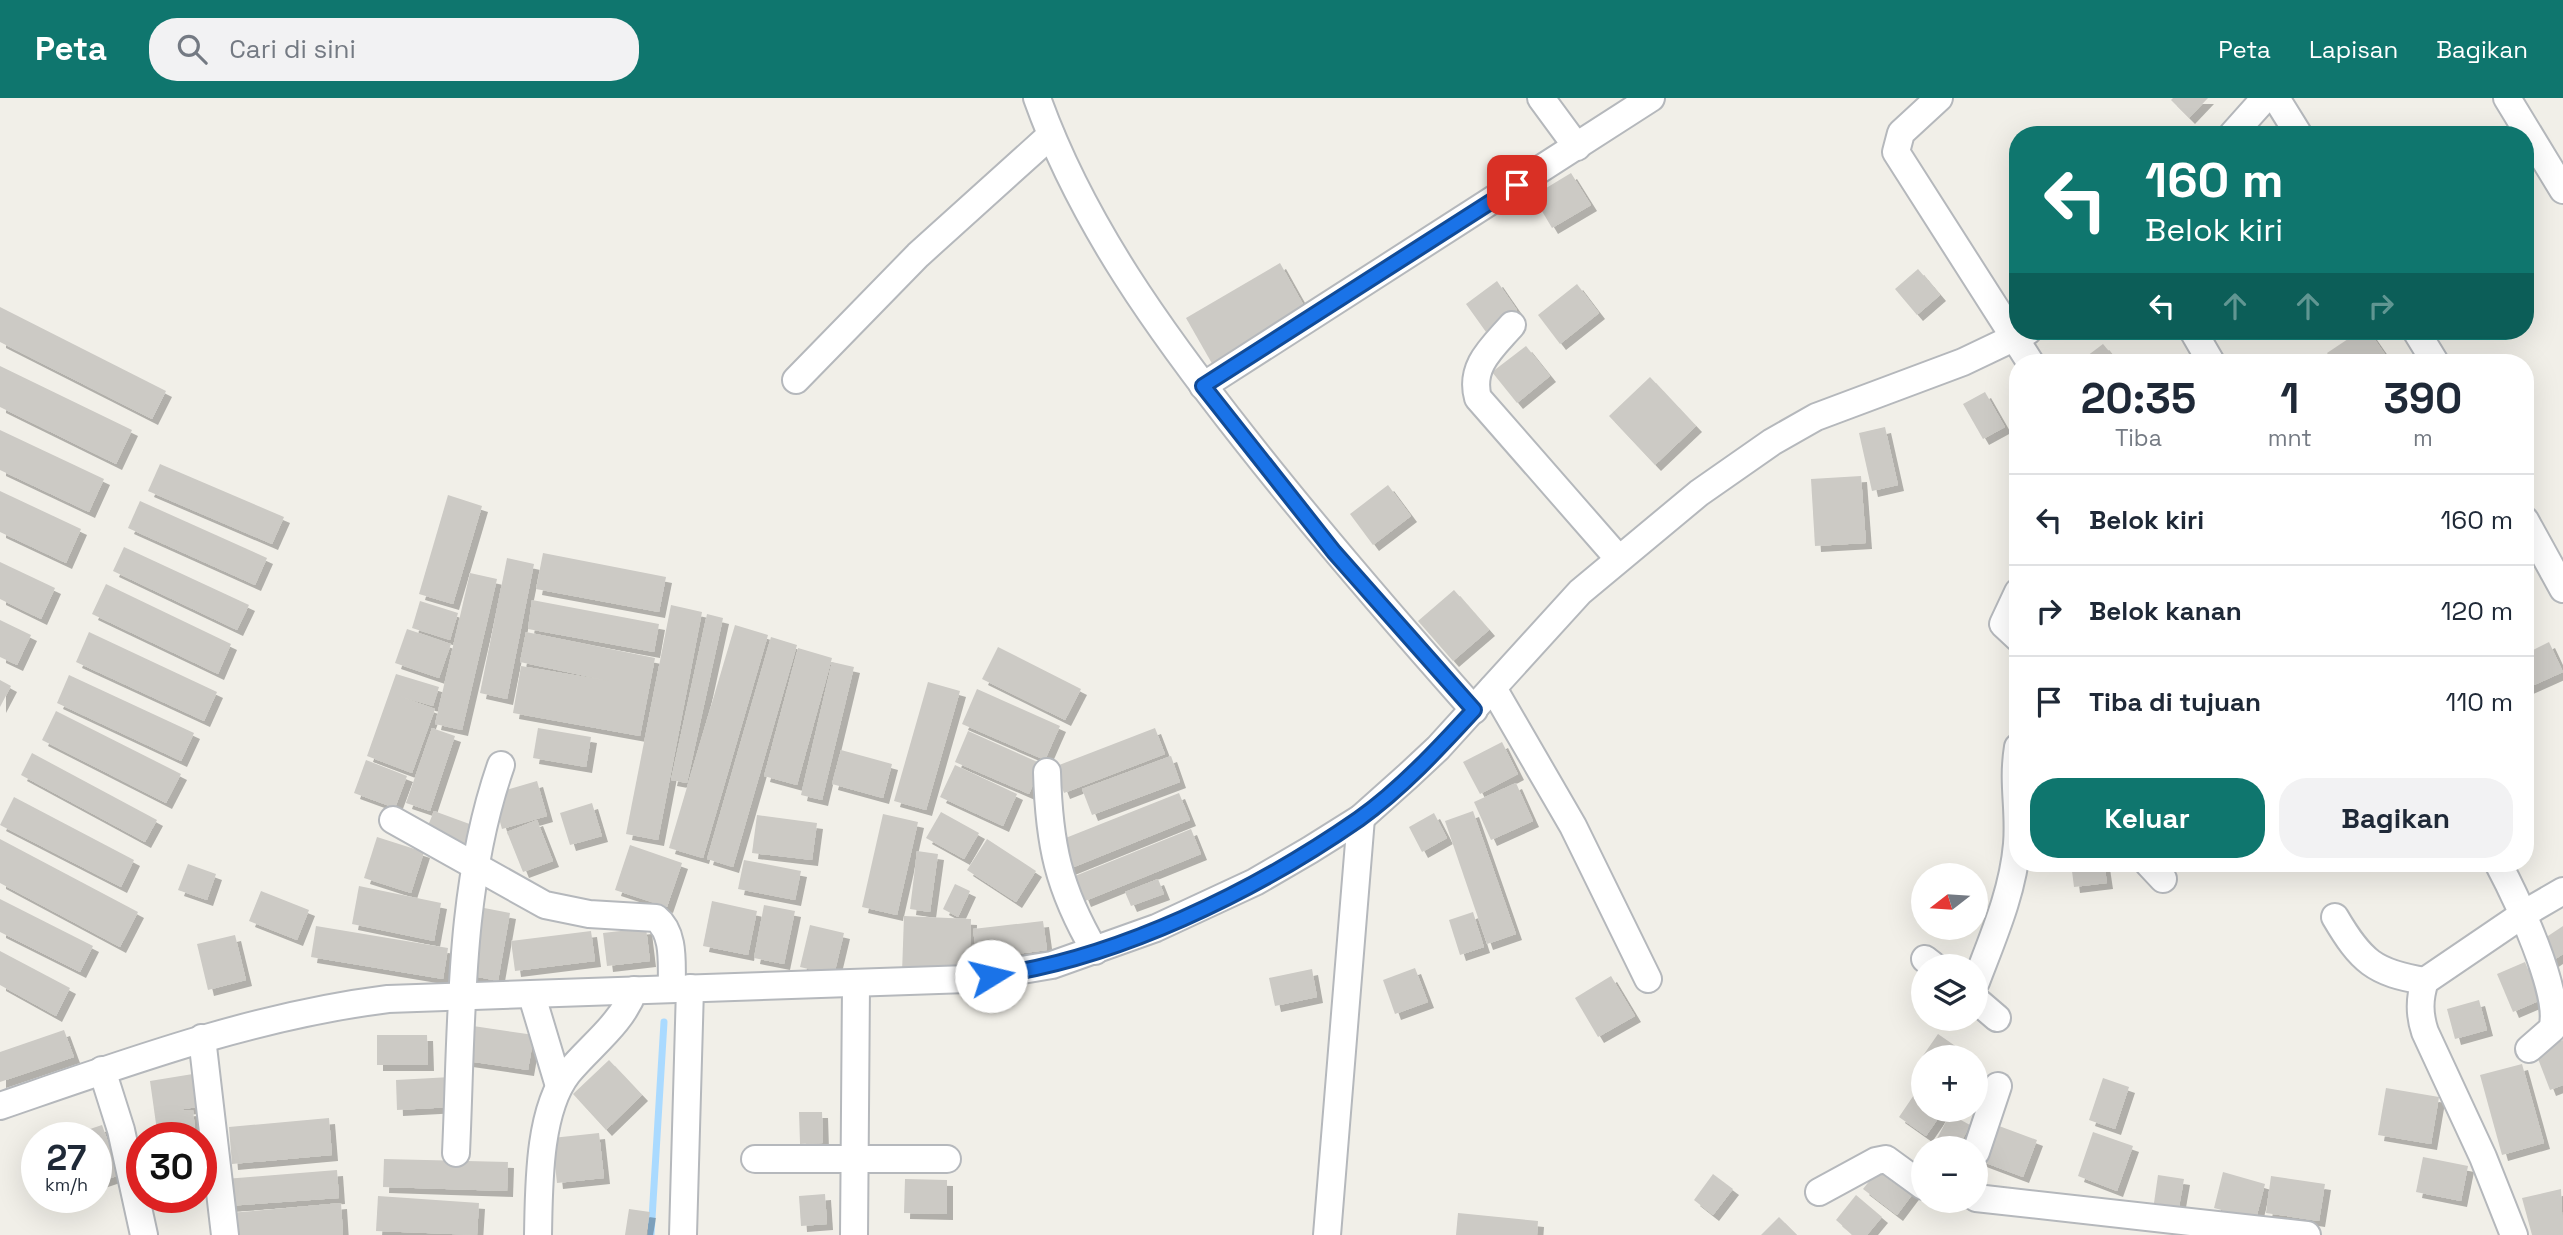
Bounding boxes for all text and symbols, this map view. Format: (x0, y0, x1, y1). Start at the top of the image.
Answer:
search box (149, 18, 639, 81)
text: Peta (35, 28, 107, 70)
icon: search (173, 30, 211, 68)
text: Cari di sini (229, 32, 356, 66)
text: Peta (2218, 34, 2271, 65)
text: Lapisan (2309, 34, 2398, 65)
text: Bagikan (2436, 34, 2528, 65)
text: 160 m (2145, 149, 2283, 211)
icon: left (2030, 154, 2121, 245)
pin (1487, 155, 1547, 215)
icon: arrive (1498, 166, 1536, 204)
text: Belok kiri (2145, 210, 2283, 250)
icon: left (2143, 287, 2181, 325)
icon: ahead (2216, 287, 2254, 325)
icon: ahead (2289, 287, 2327, 325)
icon: right (2362, 287, 2400, 325)
text: 20:35 (2081, 372, 2196, 425)
text: 1 (2280, 372, 2299, 425)
text: 390 (2384, 372, 2462, 425)
text: Tiba (2115, 423, 2162, 453)
text: mnt (2268, 423, 2312, 453)
text: m (2413, 423, 2433, 453)
icon: left (2030, 501, 2068, 539)
text: Belok kiri (2089, 503, 2204, 537)
text: 160 m (2441, 503, 2513, 537)
icon: right (2030, 592, 2068, 630)
text: Belok kanan (2089, 594, 2242, 628)
text: 120 m (2441, 594, 2513, 628)
icon: arrive (2030, 683, 2068, 721)
text: Tiba di tujuan (2089, 685, 2261, 719)
text: 110 m (2446, 685, 2513, 719)
button: Keluar (2030, 778, 2265, 858)
button: Bagikan (2279, 778, 2513, 858)
north arrow (1911, 863, 1988, 940)
map controls (1911, 863, 1988, 1213)
position arrow (954, 939, 1028, 1013)
button: layers (1911, 954, 1988, 1031)
button: + (1911, 1045, 1988, 1122)
speed limit sign: 30 (126, 1122, 217, 1213)
text: 27 (47, 1136, 86, 1180)
button: − (1911, 1136, 1988, 1213)
text: km/h (45, 1173, 88, 1196)

